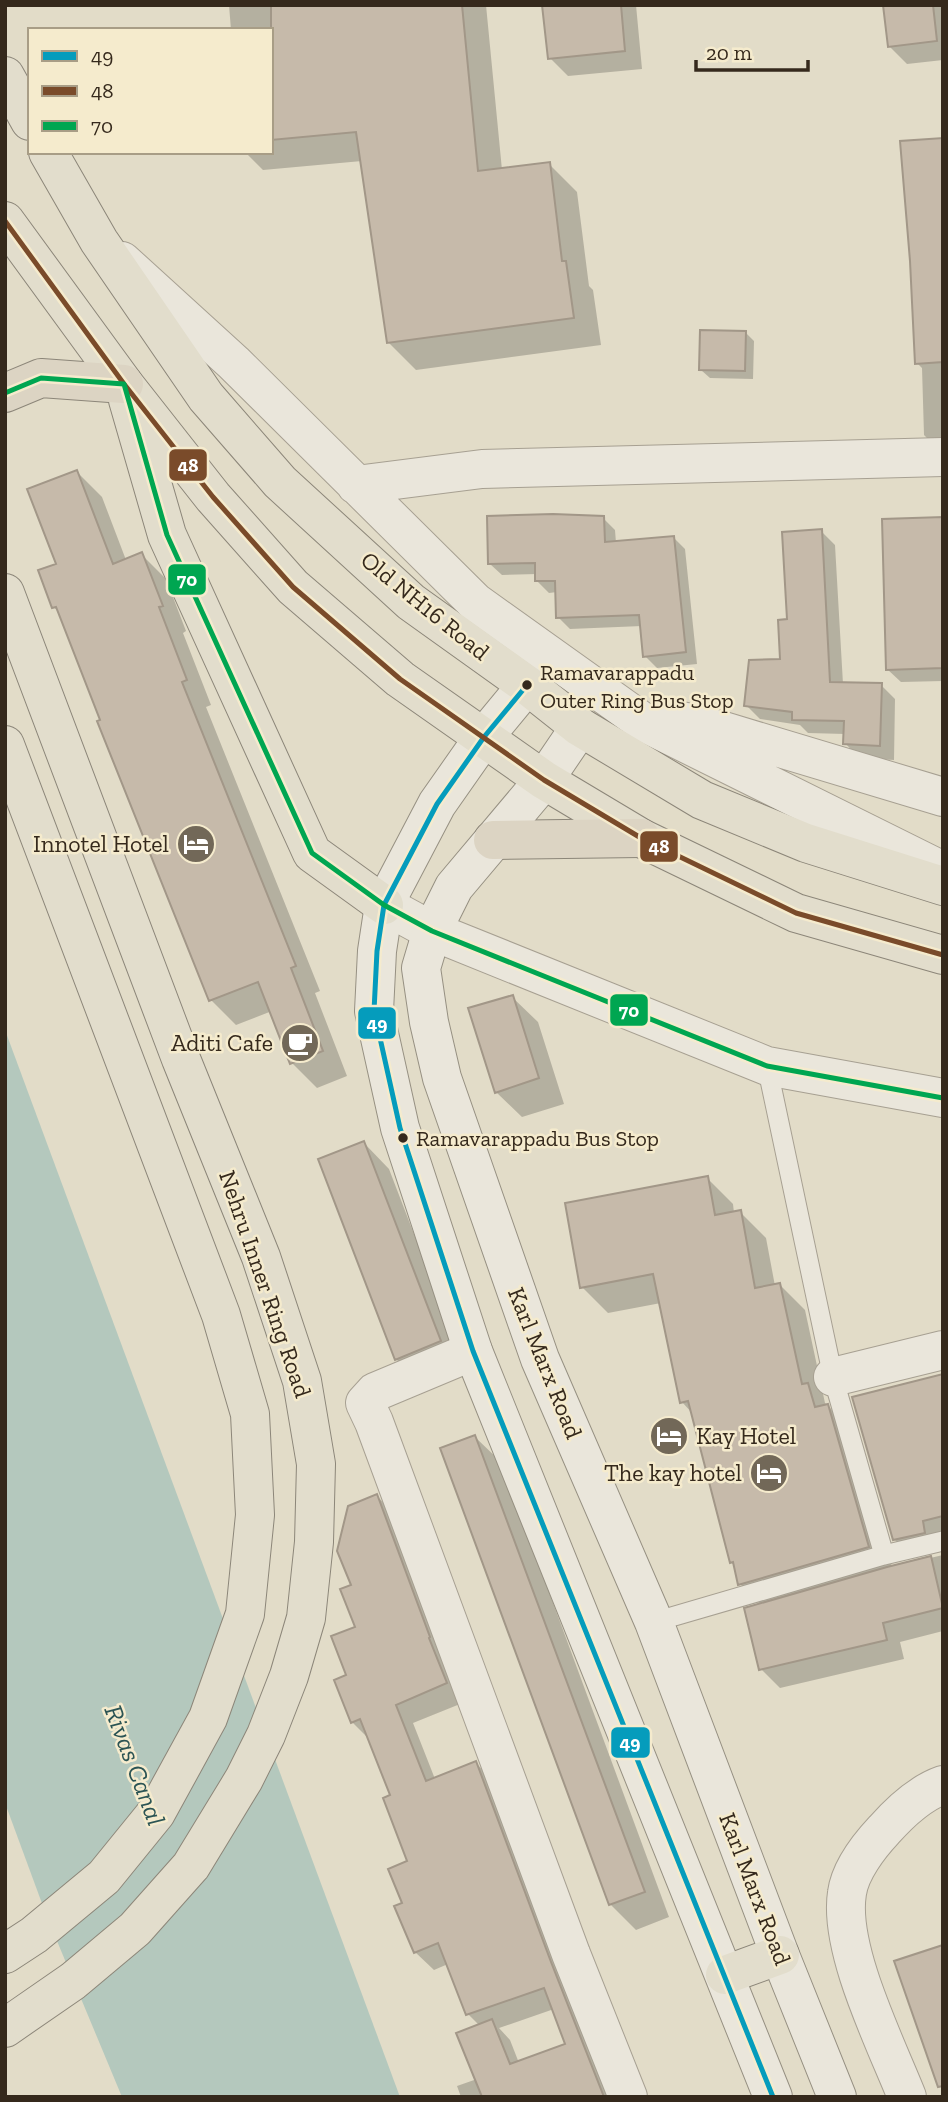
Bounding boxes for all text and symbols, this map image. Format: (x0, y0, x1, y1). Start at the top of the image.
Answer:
legend (28, 28, 273, 154)
scale bar (696, 28, 808, 72)
text: 20 m (706, 40, 752, 65)
text: 49 (91, 43, 113, 68)
text: 48 (91, 78, 114, 103)
text: 70 (91, 113, 113, 138)
line badge: 48 (168, 448, 208, 482)
text: 48 (177, 454, 199, 477)
street label: Old NH16 Road (355, 545, 495, 666)
line badge: 70 (167, 563, 207, 596)
text: 70 (177, 568, 197, 591)
place label: Ramavarappadu Outer Ring Bus Stop (540, 659, 734, 714)
marker: Ramavarappadu Outer Ring Bus Stop (520, 678, 534, 692)
hotel icon: Innotel Hotel (175, 823, 217, 865)
place label: Innotel Hotel (33, 829, 169, 858)
line badge: 48 (639, 830, 679, 863)
text: 48 (648, 835, 670, 858)
line badge: 70 (609, 993, 649, 1027)
text: 70 (619, 999, 639, 1022)
line badge: 49 (357, 1006, 397, 1040)
text: 49 (367, 1012, 388, 1035)
cafe icon: Aditi Cafe (279, 1022, 321, 1064)
place label: Aditi Cafe (171, 1028, 273, 1057)
place label: Ramavarappadu Bus Stop (416, 1125, 659, 1152)
marker: Ramavarappadu Bus Stop (396, 1131, 410, 1145)
street label: Nehru Inner Ring Road (213, 1167, 318, 1401)
street label: Karl Marx Road (502, 1283, 589, 1443)
hotel icon: Kay Hotel (648, 1415, 690, 1457)
place label: Kay Hotel (696, 1421, 796, 1450)
hotel icon: The kay hotel (748, 1452, 790, 1494)
place label: The kay hotel (604, 1458, 742, 1487)
water label: Rivas Canal (97, 1700, 173, 1830)
line badge: 49 (610, 1726, 651, 1759)
text: 49 (620, 1731, 641, 1754)
street label: Karl Marx Road (713, 1809, 798, 1969)

